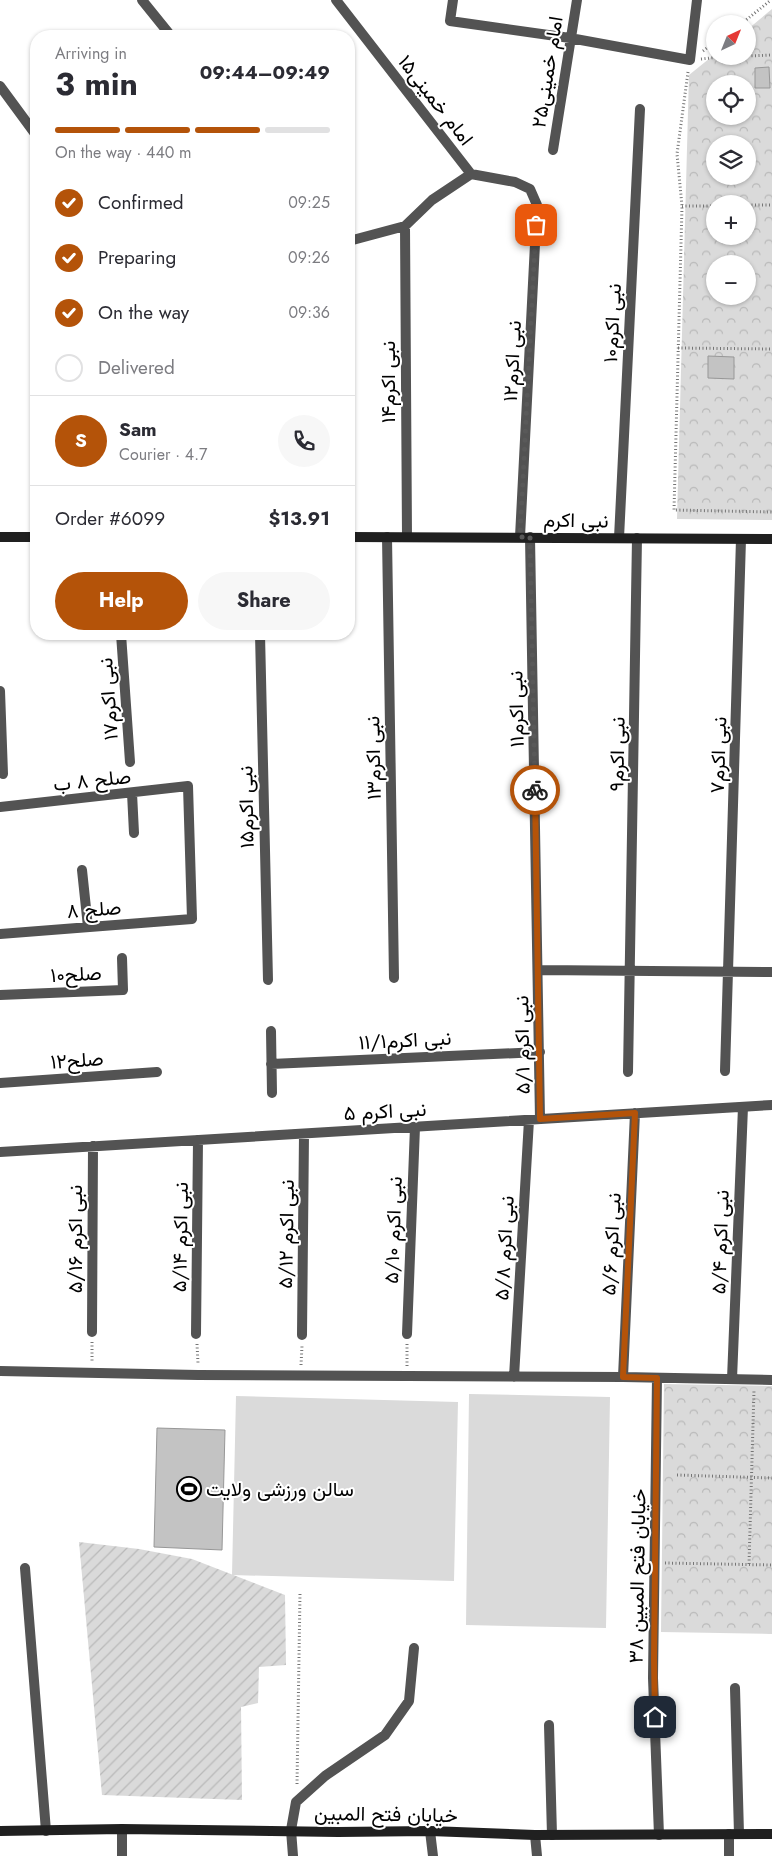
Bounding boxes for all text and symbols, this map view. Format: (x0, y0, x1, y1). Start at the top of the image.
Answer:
street label: امام خمینی۲۵ (524, 14, 571, 130)
north arrow (706, 15, 756, 65)
map controls (706, 15, 756, 305)
text: Arriving in (55, 42, 127, 65)
street label: ۱۵امام خمینی (391, 49, 480, 152)
text: 09:44–09:49 (200, 59, 330, 86)
text: 3 min (55, 61, 138, 107)
button: locate (706, 75, 756, 125)
button: layers (706, 135, 756, 185)
text: On the way · 440 m (55, 141, 192, 164)
icon: check (55, 189, 83, 217)
text: Confirmed (98, 189, 184, 216)
text: 09:25 (288, 191, 330, 214)
button: + (706, 195, 756, 245)
pin (515, 204, 557, 246)
icon: bag (522, 211, 550, 239)
icon: check (55, 244, 83, 272)
text: Preparing (98, 244, 176, 271)
text: 09:26 (288, 246, 330, 269)
button: − (706, 255, 756, 305)
street label: نبی اکرم۱۰ (596, 283, 629, 363)
icon: check (55, 299, 83, 327)
text: On the way (98, 299, 189, 326)
text: 09:36 (288, 301, 330, 324)
street label: نبی اکرم۱۲ (496, 320, 529, 402)
street label: نبی اکرم۱۴ (374, 341, 403, 423)
text: Delivered (98, 354, 175, 381)
button: phone (278, 415, 330, 467)
text: Sam (119, 416, 157, 443)
text: S (75, 427, 87, 454)
text: Courier · 4.7 (119, 443, 207, 466)
text: Order #6099 (55, 505, 165, 532)
text: $13.91 (268, 505, 330, 532)
street label: نبی اکرم (543, 505, 609, 536)
button: Help (55, 572, 188, 630)
button: Share (198, 572, 330, 630)
street label: نبی اکرم۱۷ (91, 657, 126, 741)
street label: نبی اکرم۱۱ (501, 670, 532, 748)
street label: نبی اکرم۱۳ (358, 716, 389, 800)
street label: نبی اکرم۹ (602, 716, 633, 792)
street label: نبی اکرم۷ (703, 716, 734, 794)
street label: صلح ۸ ب (52, 762, 132, 799)
street label: نبی اکرم۱۵ (231, 765, 262, 849)
courier (510, 765, 560, 815)
icon: bike (521, 776, 549, 804)
street label: ۸ صلح (66, 893, 122, 926)
street label: صلح۱۰ (50, 959, 102, 990)
street label: نبی اکرم ۵/۱ (507, 995, 538, 1095)
street label: نبی اکرم۱۱/۱ (358, 1024, 452, 1057)
street label: صلح۱۲ (50, 1044, 105, 1077)
street label: نبی اکرم ۵ (343, 1095, 427, 1128)
street label: نبی اکرم ۵/۱۰ (377, 1176, 410, 1284)
street label: نبی اکرم ۵/۱۲ (271, 1179, 302, 1289)
street label: نبی اکرم ۵/۱۴ (165, 1182, 196, 1292)
street label: نبی اکرم ۵/۱۶ (61, 1185, 90, 1293)
street label: نبی اکرم ۵/۴ (704, 1189, 737, 1295)
street label: نبی اکرم ۵/۶ (594, 1192, 629, 1296)
street label: نبی اکرم ۵/۸ (487, 1195, 522, 1301)
place label: سالن ورزشی ولایت (206, 1475, 354, 1504)
sports icon: سالن ورزشی ولایت (176, 1476, 202, 1502)
street label: خیابان فتح المبین ۳۸ (621, 1488, 654, 1664)
pin (634, 1696, 676, 1738)
icon: home (641, 1703, 669, 1731)
street label: خیابان فتح المبین (314, 1799, 458, 1830)

